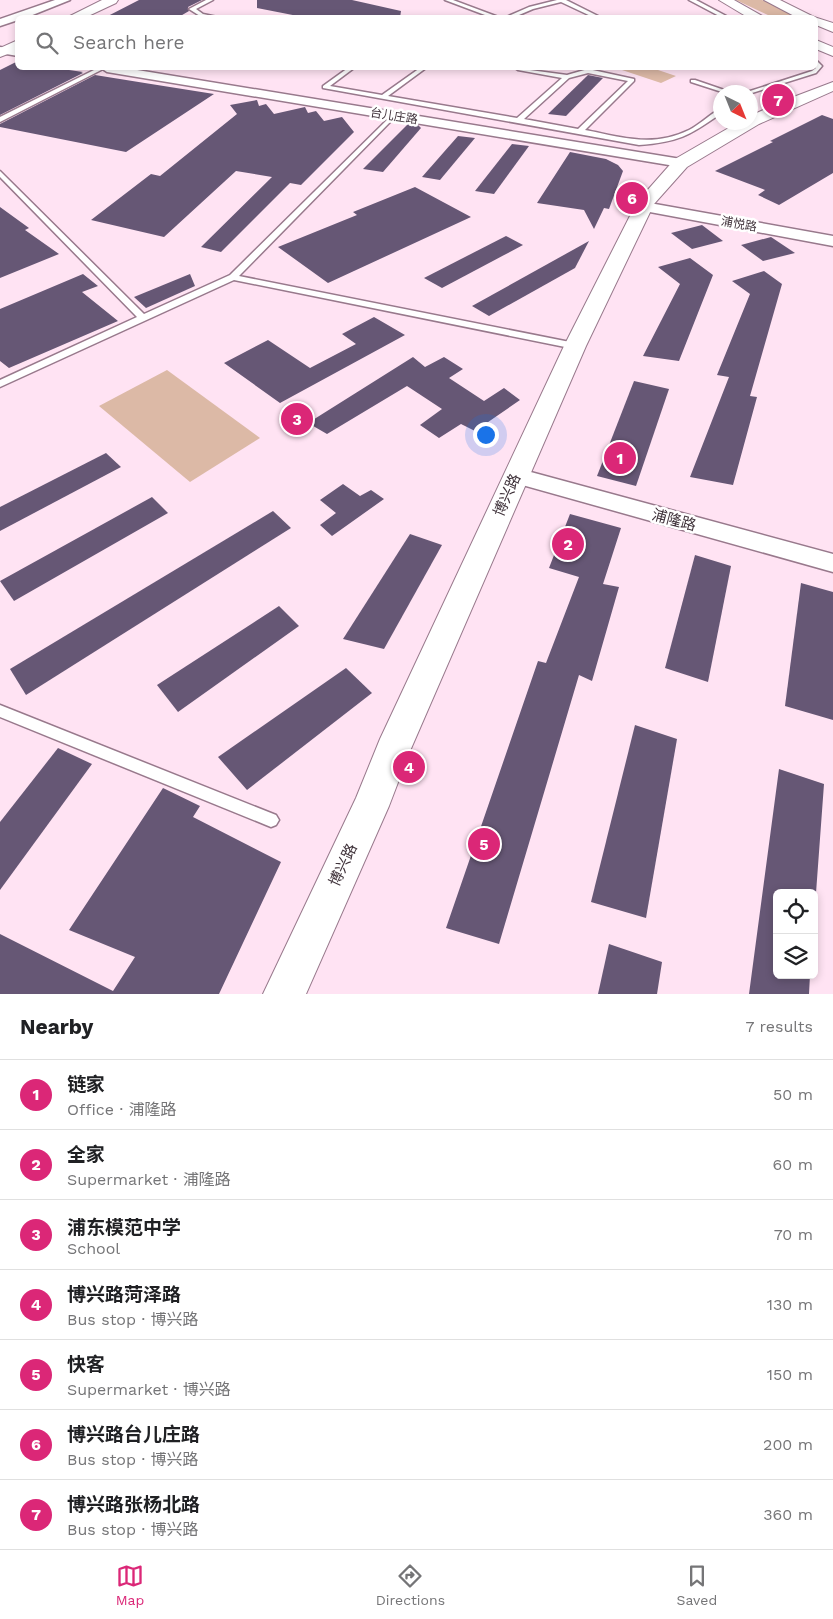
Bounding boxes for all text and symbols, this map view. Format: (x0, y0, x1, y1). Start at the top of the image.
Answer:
search box (15, 15, 818, 70)
icon: search (33, 29, 61, 57)
text: Search here (73, 31, 184, 54)
pin: 7 (762, 81, 794, 119)
north arrow (713, 85, 758, 130)
street label: 台儿庄路 (369, 105, 419, 127)
pin: 6 (616, 179, 648, 217)
street label: 浦悦路 (720, 214, 758, 234)
pin: 3 (281, 400, 313, 438)
your location (473, 422, 499, 448)
pin: 1 (604, 439, 636, 477)
street label: 博兴路 (490, 471, 524, 519)
street label: 浦隆路 (650, 505, 698, 535)
pin: 2 (552, 525, 584, 563)
pin: 4 (393, 748, 425, 786)
pin: 5 (468, 825, 500, 863)
street label: 博兴路 (325, 841, 361, 889)
map controls (773, 889, 818, 979)
button: locate (773, 889, 818, 934)
button: layers (773, 934, 818, 979)
text: Nearby (20, 1014, 93, 1039)
text: 7 results (746, 1017, 813, 1036)
text: 链家 (67, 1073, 105, 1096)
text: 1 (33, 1085, 39, 1104)
text: 50 m (773, 1085, 813, 1104)
text: Office · 浦隆路 (67, 1100, 177, 1119)
text: 全家 (67, 1143, 105, 1166)
text: 2 (31, 1155, 41, 1174)
text: 60 m (773, 1155, 813, 1174)
text: Supermarket · 浦隆路 (67, 1170, 231, 1189)
text: 浦东模范中学 (67, 1216, 181, 1239)
text: 3 (31, 1225, 41, 1244)
text: 70 m (774, 1225, 813, 1244)
text: School (67, 1239, 120, 1258)
text: 博兴路菏泽路 (67, 1283, 181, 1306)
text: 4 (31, 1295, 41, 1314)
text: 130 m (767, 1295, 813, 1314)
text: Bus stop · 博兴路 (67, 1310, 199, 1329)
text: 快客 (67, 1353, 105, 1376)
text: 5 (31, 1365, 41, 1384)
text: 150 m (767, 1365, 813, 1384)
text: Supermarket · 博兴路 (67, 1380, 231, 1399)
text: 博兴路台儿庄路 (67, 1423, 200, 1446)
text: 6 (31, 1435, 41, 1454)
text: 200 m (763, 1435, 813, 1454)
text: Bus stop · 博兴路 (67, 1450, 199, 1469)
text: 博兴路张杨北路 (67, 1493, 200, 1516)
text: 7 (31, 1505, 41, 1524)
text: 360 m (763, 1505, 813, 1524)
text: Bus stop · 博兴路 (67, 1520, 199, 1539)
tab: Map (116, 1562, 144, 1608)
tab: Directions (376, 1562, 445, 1608)
tab: Saved (677, 1562, 717, 1608)

